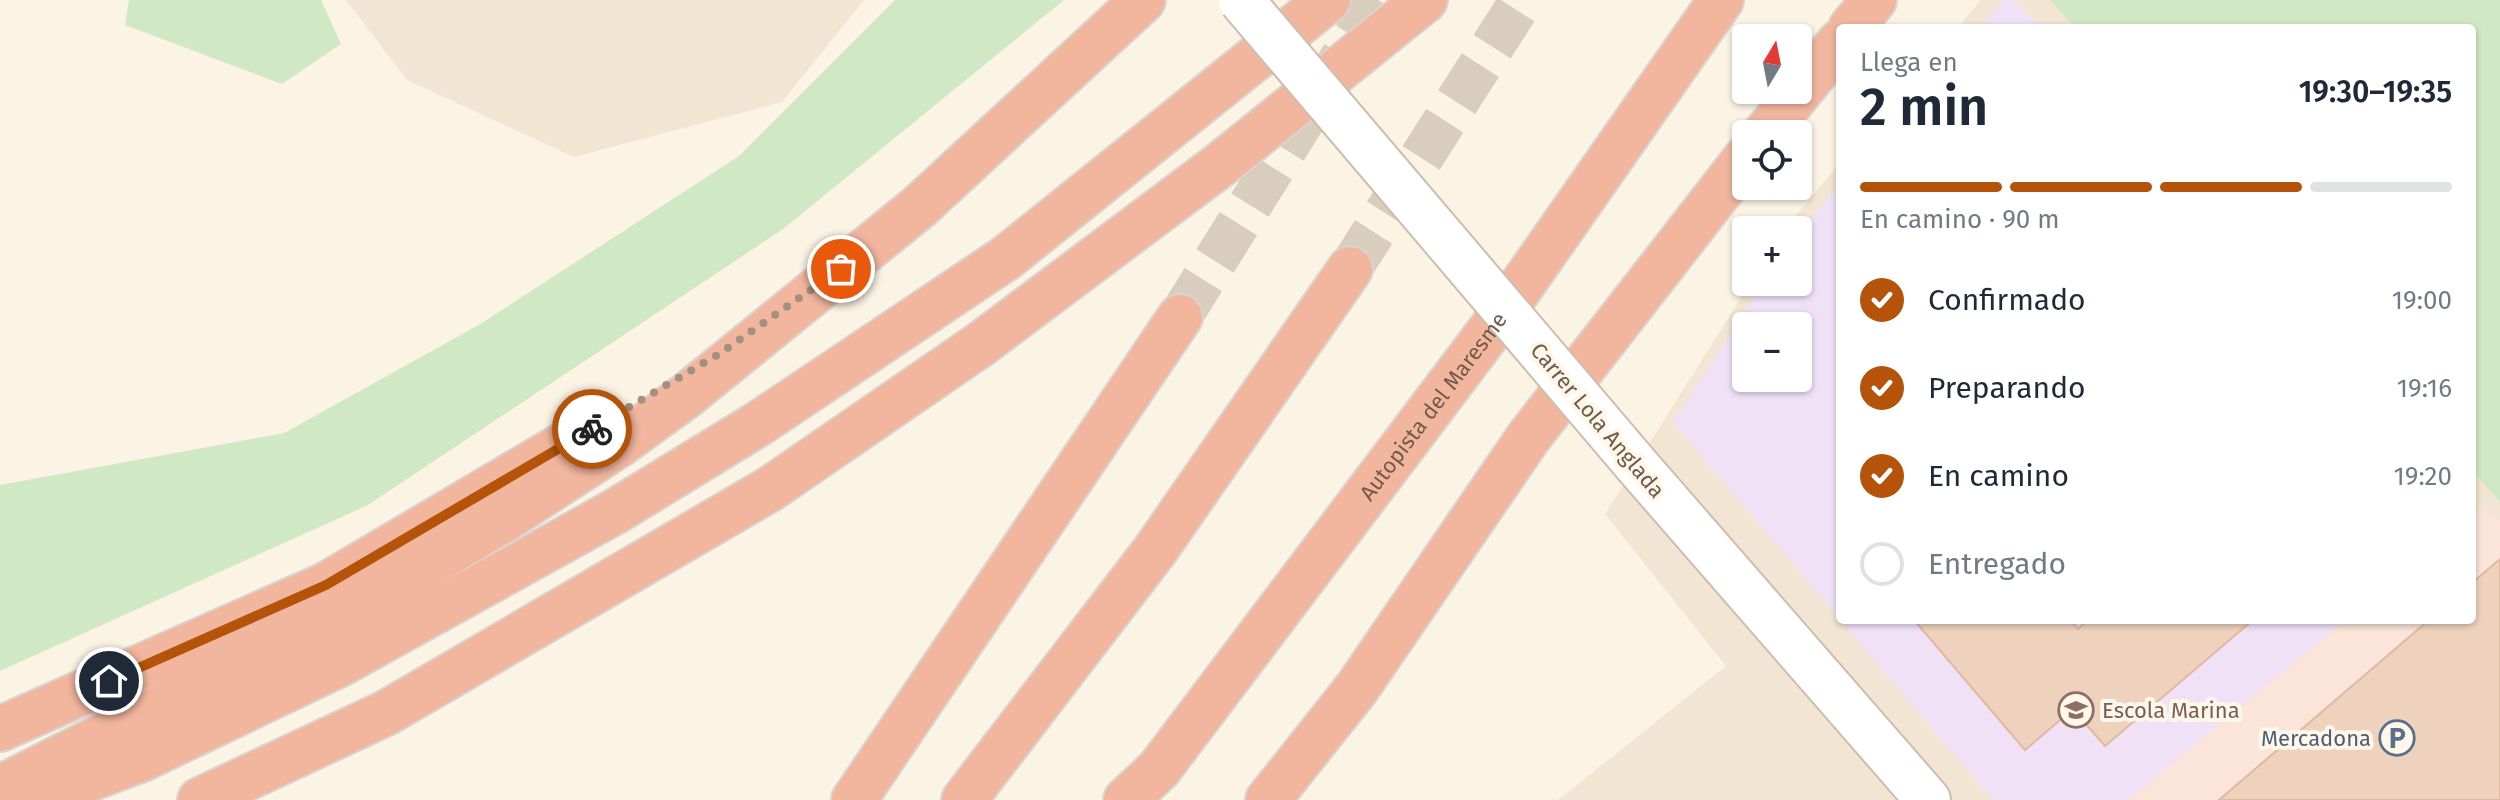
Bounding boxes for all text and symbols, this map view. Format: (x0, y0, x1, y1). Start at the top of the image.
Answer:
north arrow (1732, 24, 1812, 104)
map controls (1732, 24, 1812, 392)
text: Llega en (1860, 47, 1958, 78)
text: 19:30–19:35 (2299, 74, 2452, 110)
text: 2 min (1860, 76, 1988, 139)
button: locate (1732, 120, 1812, 200)
text: En camino · 90 m (1860, 204, 2059, 235)
button: + (1732, 216, 1812, 296)
pin (807, 235, 875, 303)
icon: bag (819, 247, 863, 291)
icon: check (1860, 278, 1904, 322)
text: Confirmado (1928, 282, 2086, 318)
text: 19:00 (2392, 285, 2452, 316)
street label: Autopista del Maresme (1354, 307, 1513, 506)
button: − (1732, 312, 1812, 392)
street label: Carrer Lola Anglada (1525, 337, 1670, 503)
icon: check (1860, 366, 1904, 410)
text: Preparando (1928, 370, 2086, 406)
text: 19:16 (2397, 373, 2452, 404)
courier (552, 389, 632, 469)
icon: bike (570, 407, 614, 451)
icon: check (1860, 454, 1904, 498)
text: En camino (1928, 458, 2069, 494)
text: 19:20 (2393, 461, 2452, 492)
text: Entregado (1928, 546, 2066, 582)
pin (75, 647, 143, 715)
icon: home (87, 659, 131, 703)
school or university icon: Escola Marina (2057, 691, 2095, 729)
place label: Escola Marina (2102, 697, 2240, 724)
parking icon: Mercadona (2378, 719, 2416, 757)
place label: Mercadona (2261, 725, 2371, 752)

